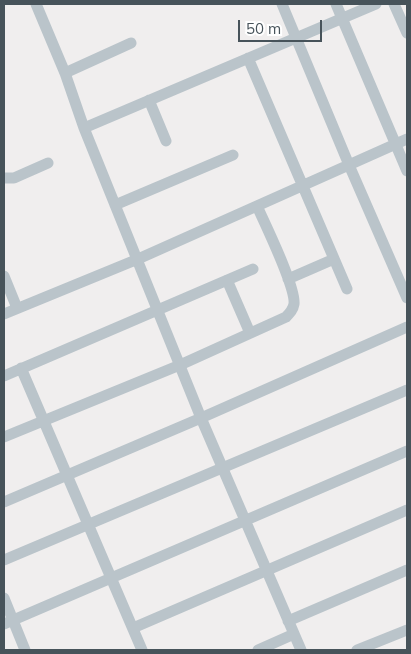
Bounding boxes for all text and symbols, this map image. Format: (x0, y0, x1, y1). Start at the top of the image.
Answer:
scale bar (241, 10, 325, 42)
text: 50 m (246, 19, 281, 38)

